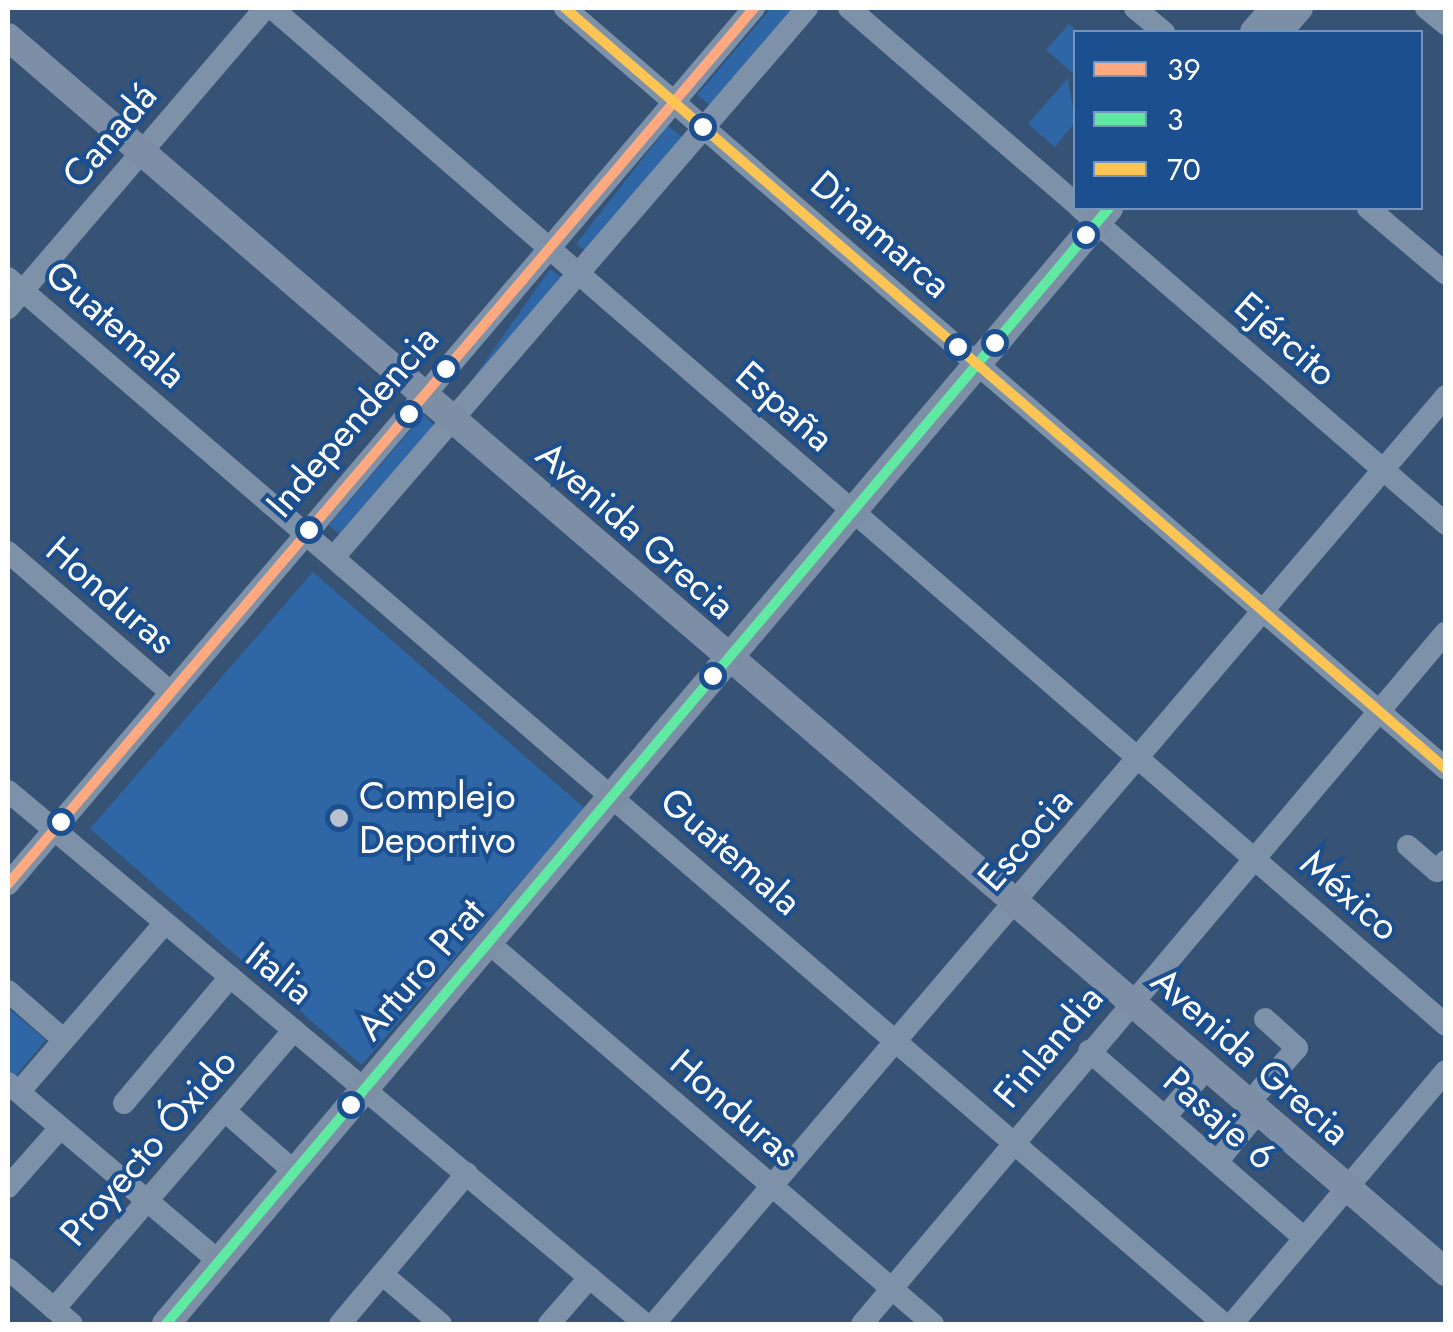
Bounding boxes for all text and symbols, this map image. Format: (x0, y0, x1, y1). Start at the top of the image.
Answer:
legend (1073, 30, 1423, 210)
text: 39 (1167, 48, 1201, 91)
street label: Canadá (52, 73, 166, 197)
text: 3 (1167, 98, 1183, 141)
unlabelled marker (693, 117, 713, 137)
text: 70 (1167, 148, 1201, 191)
street label: Dinamarca (802, 161, 960, 307)
unlabelled marker (1076, 225, 1096, 245)
street label: Guatemala (36, 251, 196, 397)
street label: Ejército (1226, 282, 1346, 396)
street label: Independencia (256, 316, 448, 526)
unlabelled marker (985, 333, 1005, 353)
unlabelled marker (948, 337, 968, 357)
street label: España (727, 351, 843, 461)
unlabelled marker (436, 359, 456, 379)
unlabelled marker (399, 404, 419, 424)
street label: Avenida Grecia (528, 431, 744, 629)
unlabelled marker (299, 520, 319, 540)
street label: Honduras (37, 527, 185, 663)
unlabelled marker (703, 666, 723, 686)
place label: Complejo Deportivo (359, 773, 516, 862)
street label: Guatemala (651, 778, 811, 924)
street label: Escocia (968, 778, 1082, 900)
marker: Complejo Deportivo (328, 807, 350, 829)
unlabelled marker (51, 812, 71, 832)
street label: México (1292, 840, 1408, 950)
street label: Arturo Prat (346, 889, 494, 1049)
street label: Italia (237, 932, 323, 1014)
street label: Avenida Grecia (1143, 957, 1359, 1155)
street label: Finlandia (984, 976, 1112, 1116)
street label: Proyecto Óxido (50, 1039, 246, 1255)
street label: Honduras (661, 1040, 809, 1176)
street label: Pasaje 6 (1155, 1057, 1285, 1179)
unlabelled marker (341, 1095, 361, 1115)

